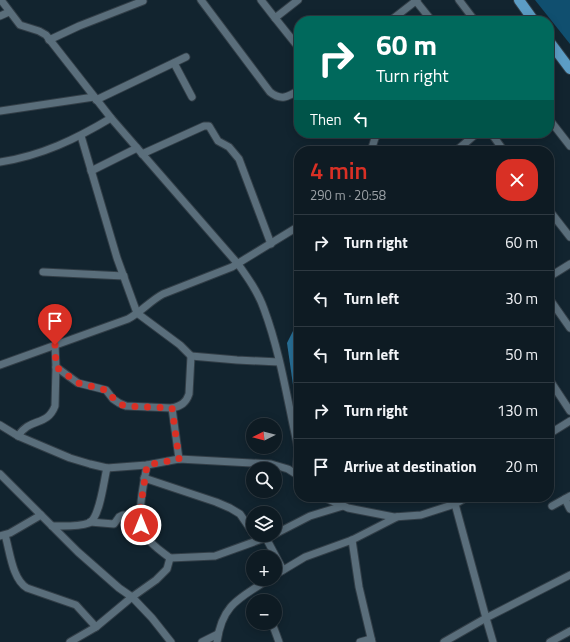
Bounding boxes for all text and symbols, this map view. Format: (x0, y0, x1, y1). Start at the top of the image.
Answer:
text: 60 m (376, 23, 437, 66)
icon: right (310, 32, 362, 84)
text: Turn right (376, 62, 449, 89)
text: Then (310, 108, 342, 131)
icon: left (350, 108, 372, 130)
text: 4 min (310, 152, 368, 188)
button: close (496, 159, 538, 201)
text: 290 m · 20:58 (310, 185, 386, 205)
text: Turn right (344, 231, 408, 254)
text: 60 m (505, 231, 538, 254)
icon: right (310, 232, 332, 254)
text: Turn left (344, 287, 399, 310)
text: 30 m (505, 287, 538, 310)
icon: left (310, 288, 332, 310)
pin (38, 304, 72, 345)
icon: arrive (44, 310, 66, 332)
text: Turn left (344, 343, 399, 366)
text: 50 m (505, 343, 538, 366)
icon: left (310, 344, 332, 366)
text: Turn right (344, 399, 408, 422)
text: 130 m (497, 399, 538, 422)
icon: right (310, 400, 332, 422)
north arrow (246, 418, 282, 454)
map controls (246, 418, 282, 630)
text: Arrive at destination (344, 455, 477, 478)
text: 20 m (505, 455, 538, 478)
icon: arrive (310, 456, 332, 478)
button: search (246, 462, 282, 498)
position arrow (120, 504, 162, 546)
button: layers (246, 506, 282, 542)
button: + (246, 550, 282, 586)
button: − (246, 594, 282, 630)

